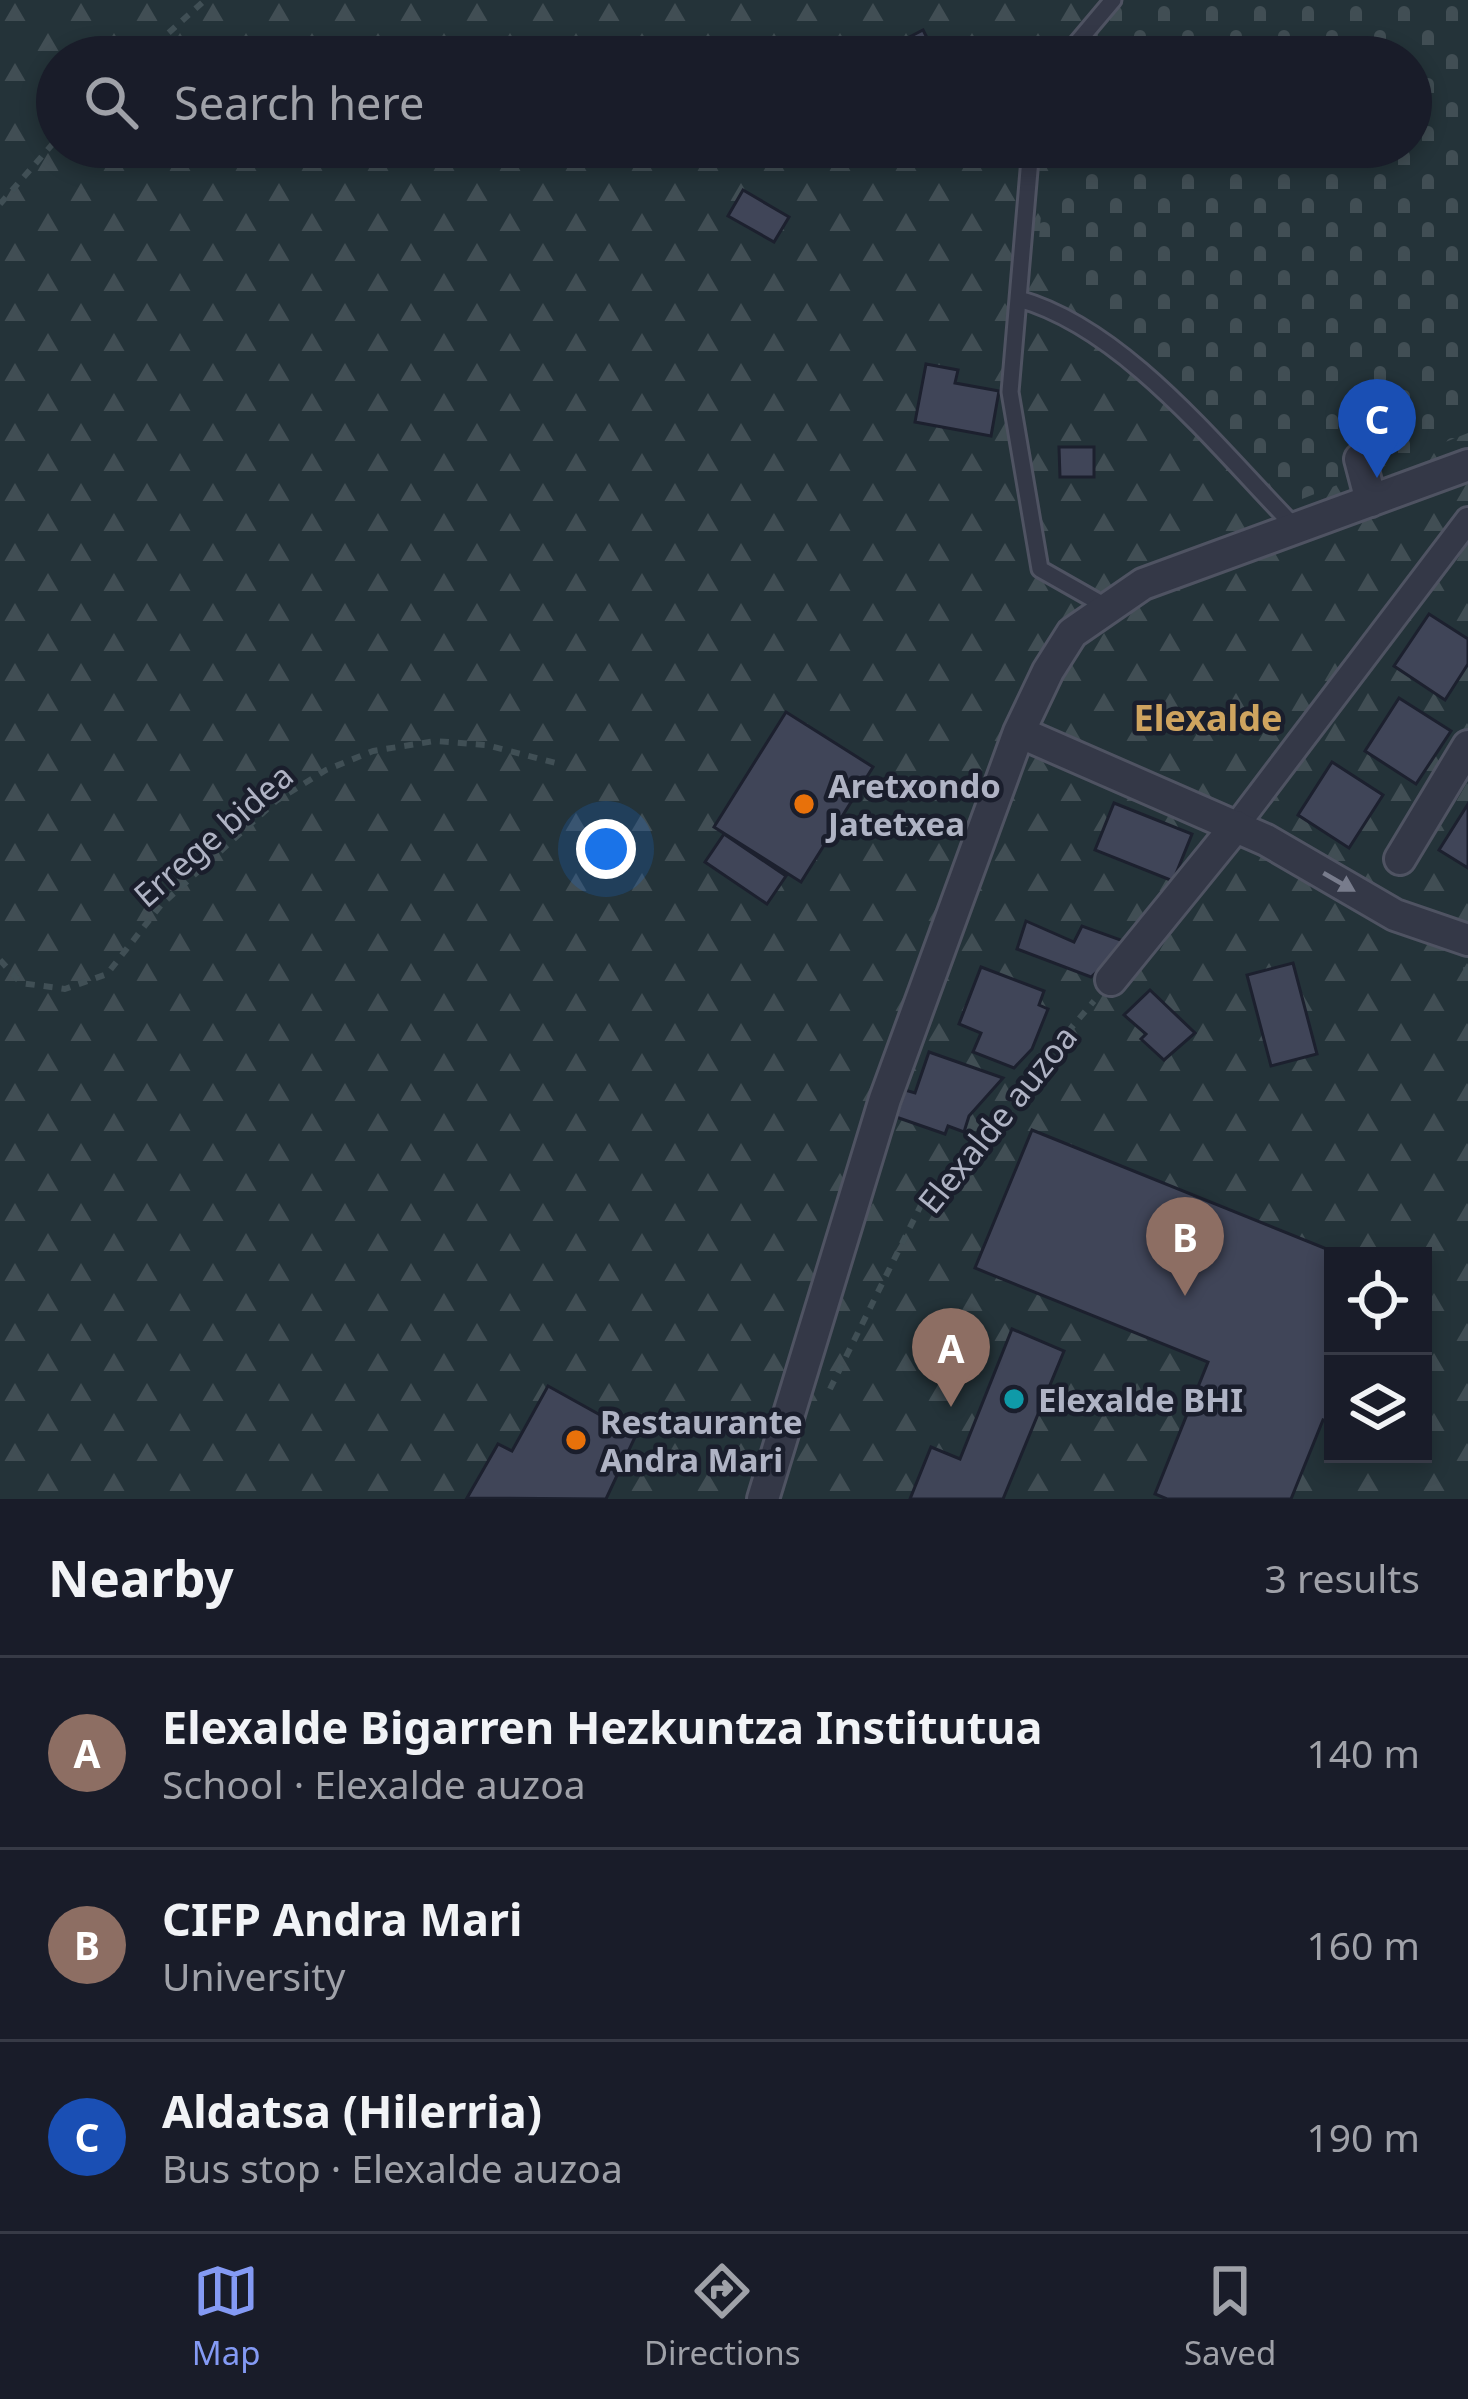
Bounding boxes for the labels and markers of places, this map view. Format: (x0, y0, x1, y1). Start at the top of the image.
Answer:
pin: C (1338, 379, 1416, 478)
place label: Aretxondo Jatetxea (825, 763, 1001, 846)
marker: Aretxondo Jatetxea (791, 791, 817, 817)
pin: B (1146, 1197, 1224, 1296)
pin: A (912, 1308, 990, 1407)
place label: Elexalde BHI (1038, 1377, 1243, 1422)
marker: Elexalde BHI (1001, 1386, 1027, 1412)
place label: Restaurante Andra Mari (600, 1399, 803, 1482)
marker: Restaurante Andra Mari (563, 1427, 589, 1453)

